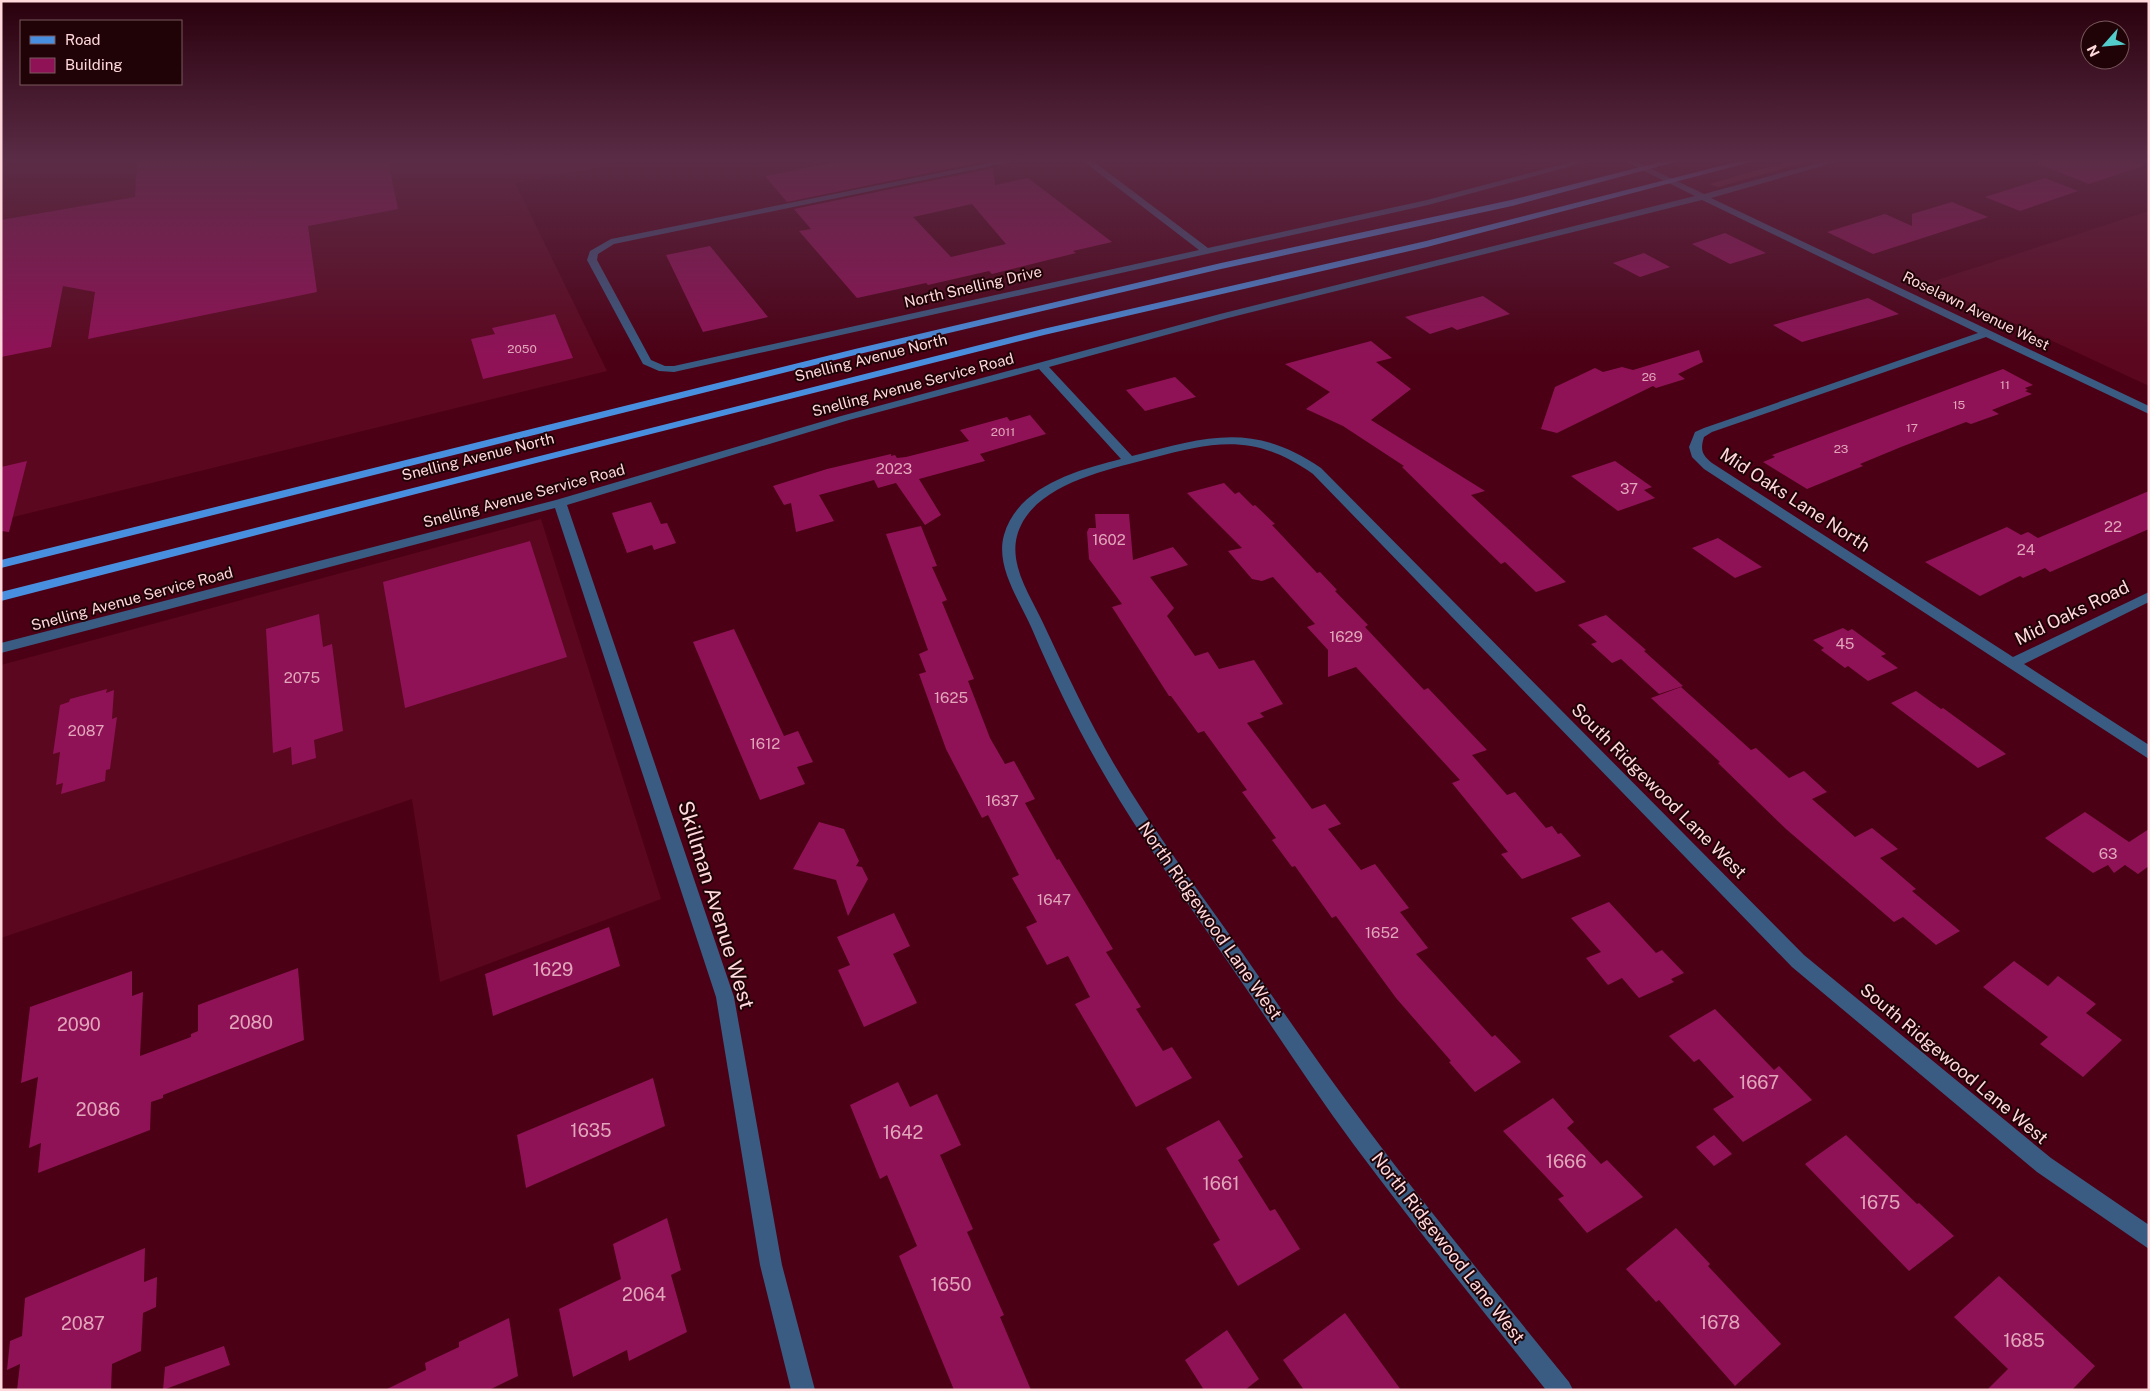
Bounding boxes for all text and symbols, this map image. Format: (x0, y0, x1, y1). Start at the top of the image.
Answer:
legend (20, 20, 182, 85)
north arrow (2080, 20, 2130, 70)
text: Road (65, 31, 101, 48)
text: N (2084, 42, 2103, 59)
text: Building (65, 56, 123, 73)
street label: North Snelling Drive (902, 262, 1043, 311)
street label: Roselawn Avenue West (1900, 268, 2052, 354)
street label: Snelling Avenue North (793, 330, 949, 385)
house number: 2050 (507, 342, 537, 356)
street label: Snelling Avenue Service Road (810, 349, 1016, 420)
house number: 26 (1642, 370, 1656, 384)
house number: 11 (2000, 378, 2010, 392)
house number: 15 (1953, 398, 1966, 412)
house number: 17 (1906, 421, 1918, 435)
house number: 2011 (991, 425, 1015, 439)
street label: Snelling Avenue North (400, 429, 556, 484)
house number: 23 (1834, 442, 1848, 456)
street label: Mid Oaks Lane North (1716, 443, 1874, 556)
street label: Snelling Avenue Service Road (421, 460, 627, 531)
house number: 2023 (876, 460, 912, 477)
house number: 37 (1620, 480, 1638, 497)
house number: 22 (2104, 518, 2122, 535)
house number: 1602 (1092, 531, 1126, 548)
house number: 24 (2017, 541, 2035, 558)
street label: Snelling Avenue Service Road (29, 563, 235, 634)
street label: Mid Oaks Road (2011, 576, 2132, 649)
house number: 1629 (1329, 628, 1363, 645)
house number: 45 (1836, 635, 1854, 652)
house number: 2075 (284, 669, 320, 686)
house number: 1625 (934, 689, 968, 706)
street label: South Ridgewood Lane West (1567, 699, 1751, 883)
house number: 2087 (68, 722, 104, 739)
house number: 1612 (750, 735, 780, 752)
house number: 1637 (985, 792, 1019, 809)
street label: Skillman Avenue West (673, 798, 760, 1012)
street label: North Ridgewood Lane West (1134, 818, 1287, 1024)
house number: 63 (2099, 845, 2117, 862)
house number: 1647 (1037, 891, 1071, 908)
house number: 1652 (1365, 924, 1399, 941)
house number: 1629 (533, 959, 573, 980)
street label: South Ridgewood Lane West (1856, 979, 2053, 1148)
house number: 2080 (229, 1012, 273, 1033)
house number: 2090 (57, 1014, 101, 1035)
house number: 1667 (1739, 1072, 1779, 1093)
house number: 2086 (76, 1099, 120, 1120)
house number: 1635 (570, 1120, 612, 1141)
house number: 1642 (883, 1122, 923, 1143)
street label: North Ridgewood Lane West (1367, 1148, 1529, 1347)
house number: 1666 (1546, 1151, 1586, 1172)
house number: 1661 (1203, 1173, 1239, 1194)
house number: 1675 (1860, 1192, 1900, 1213)
house number: 1650 (930, 1274, 972, 1295)
house number: 2064 (622, 1284, 666, 1305)
house number: 1678 (1700, 1312, 1740, 1333)
house number: 2087 (61, 1313, 105, 1334)
house number: 1685 (2003, 1330, 2045, 1351)

